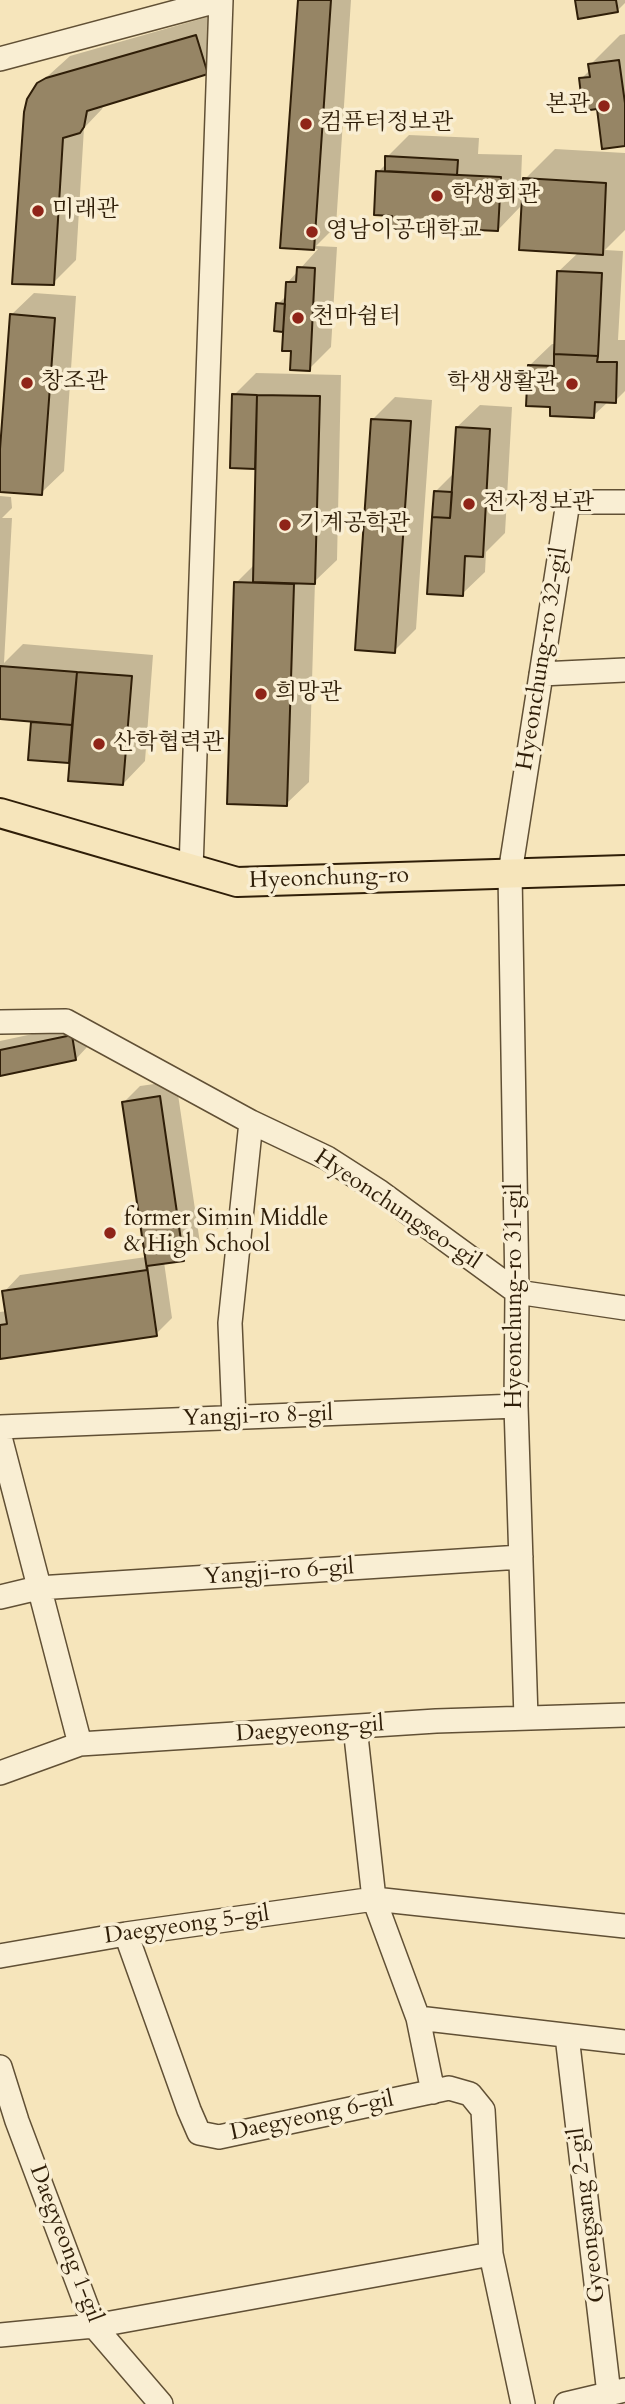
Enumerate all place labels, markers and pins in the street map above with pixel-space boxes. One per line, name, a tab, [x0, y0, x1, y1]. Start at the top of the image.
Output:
place label: 본관	[546, 92, 590, 120]
marker: 본관	[596, 98, 612, 114]
place label: 컴퓨터정보관	[320, 110, 453, 138]
marker: 컴퓨터정보관	[298, 116, 314, 132]
place label: 학생회관	[451, 182, 540, 210]
marker: 학생회관	[429, 188, 445, 204]
place label: 미래관	[52, 197, 119, 225]
marker: 미래관	[30, 203, 46, 219]
place label: 영남이공대학교	[326, 218, 482, 246]
marker: 영남이공대학교	[304, 224, 320, 240]
place label: 천마쉼터	[312, 304, 401, 332]
marker: 천마쉼터	[290, 310, 306, 326]
place label: 창조관	[41, 369, 108, 397]
place label: 학생생활관	[447, 370, 558, 398]
marker: 창조관	[19, 375, 35, 391]
marker: 학생생활관	[564, 376, 580, 392]
place label: 전자정보관	[483, 490, 594, 518]
marker: 전자정보관	[461, 496, 477, 512]
place label: 기계공학관	[299, 511, 410, 539]
marker: 기계공학관	[277, 517, 293, 533]
place label: 희망관	[275, 680, 342, 708]
marker: 희망관	[253, 686, 269, 702]
place label: 산학협력관	[113, 730, 224, 758]
marker: 산학협력관	[91, 736, 107, 752]
place label: former Simin Middle & High School	[124, 1206, 328, 1260]
marker: former Simin Middle & High School	[102, 1225, 118, 1241]

